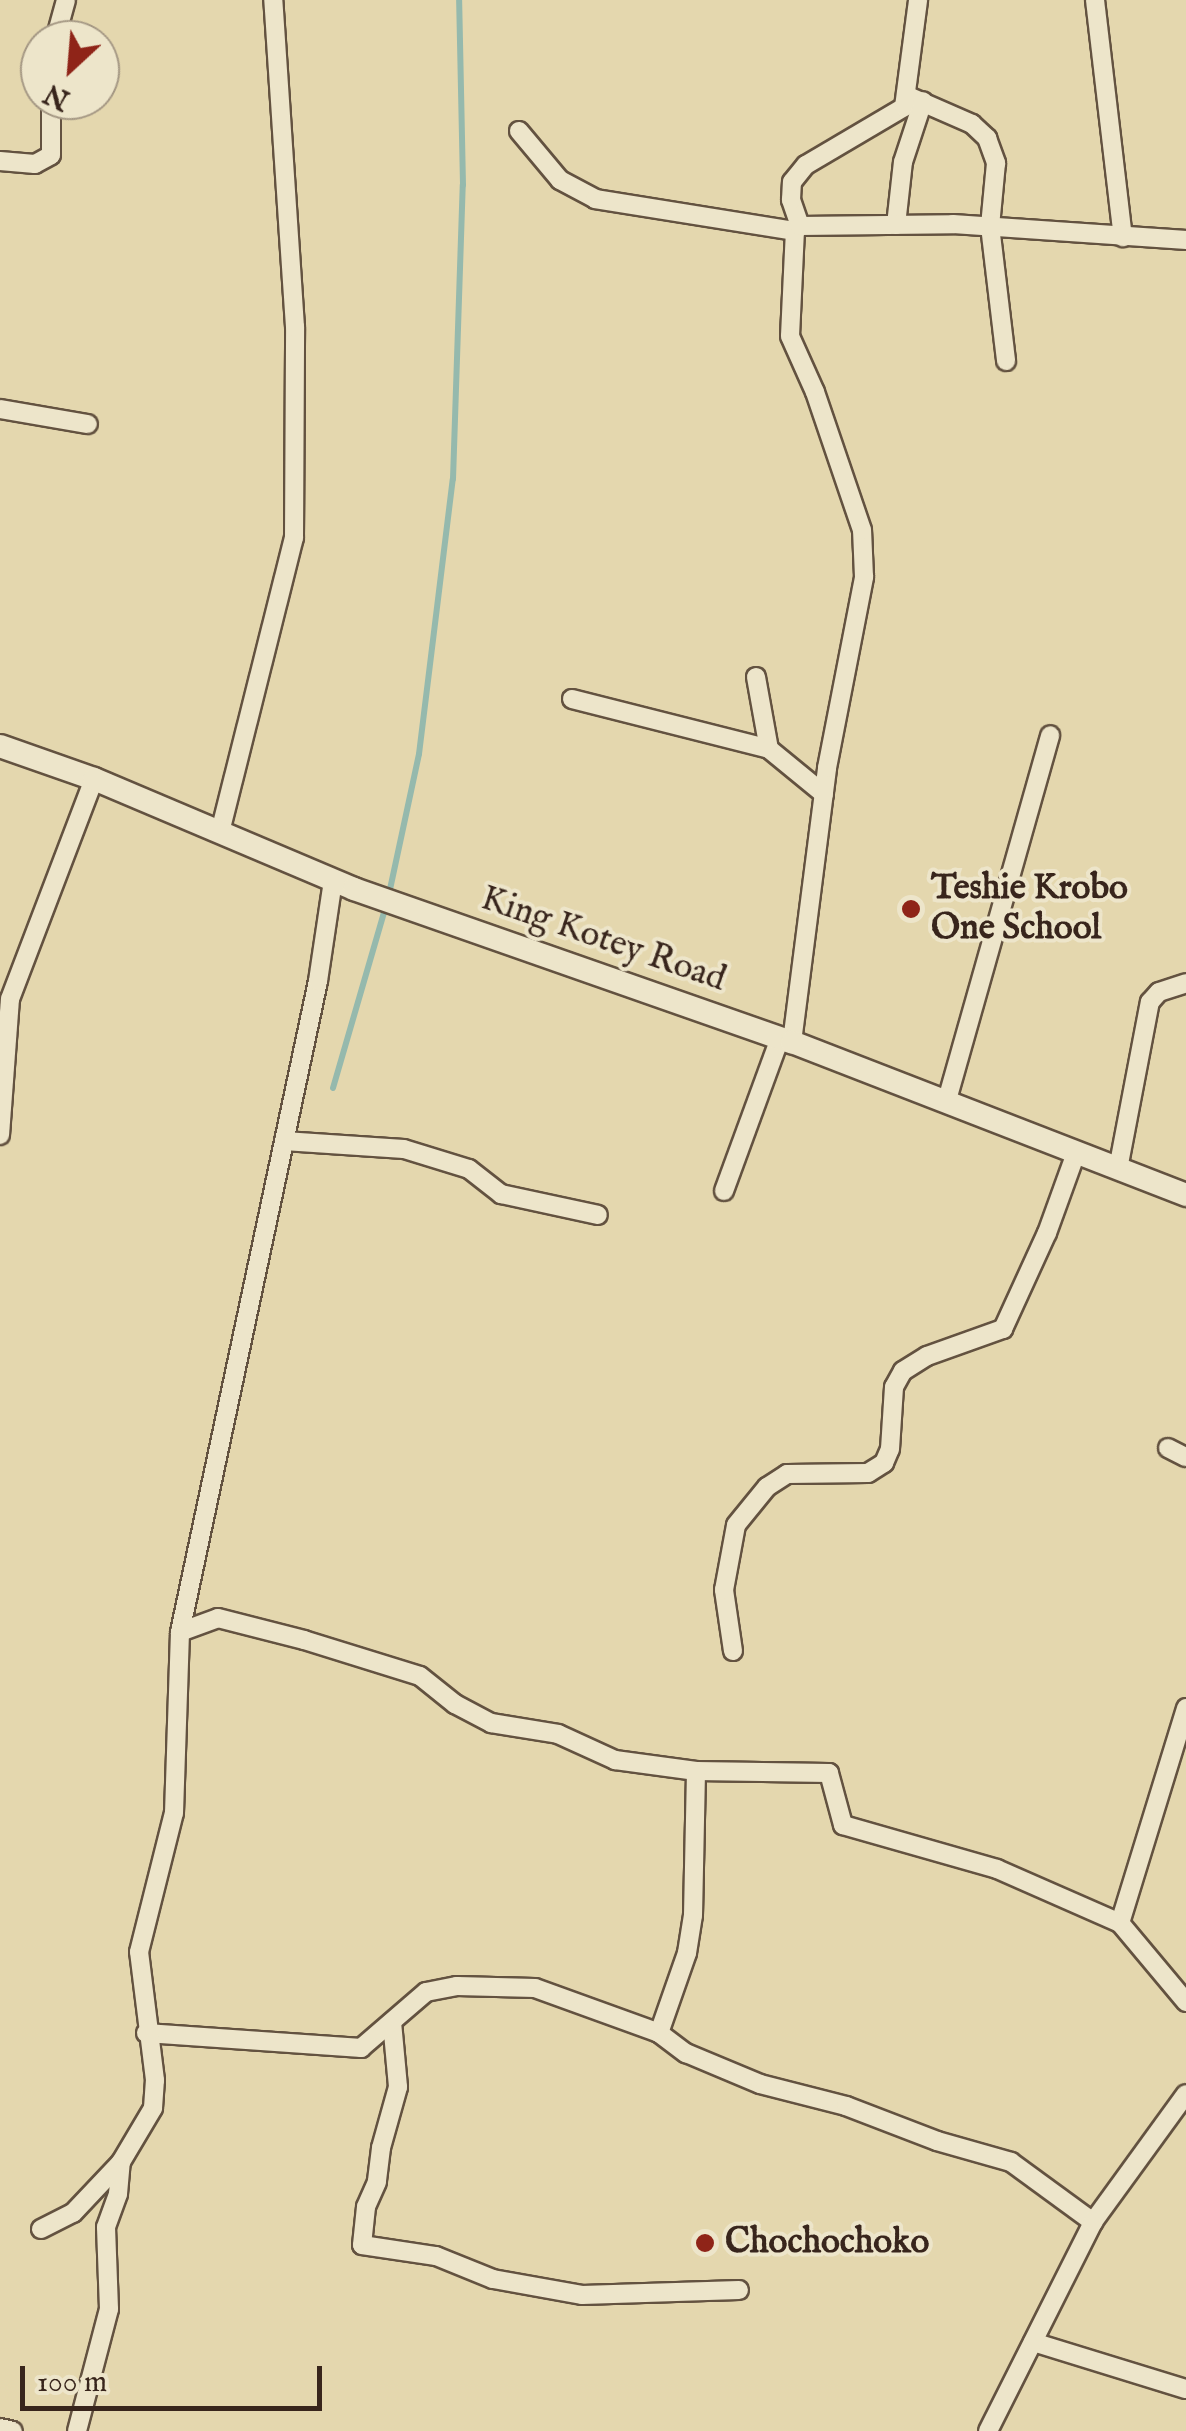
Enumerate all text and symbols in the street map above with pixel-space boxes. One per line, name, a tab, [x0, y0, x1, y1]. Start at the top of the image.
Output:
north arrow	[20, 20, 120, 120]
text: N	[39, 75, 76, 117]
place label: Teshie Krobo One School	[931, 868, 1128, 950]
street label: King Kotey Road	[475, 878, 731, 1002]
marker: Teshie Krobo One School	[900, 898, 922, 920]
place label: Chochochoko	[725, 2222, 929, 2264]
marker: Chochochoko	[694, 2232, 716, 2254]
scale bar	[25, 2346, 328, 2408]
text: 100 m	[37, 2364, 107, 2402]

